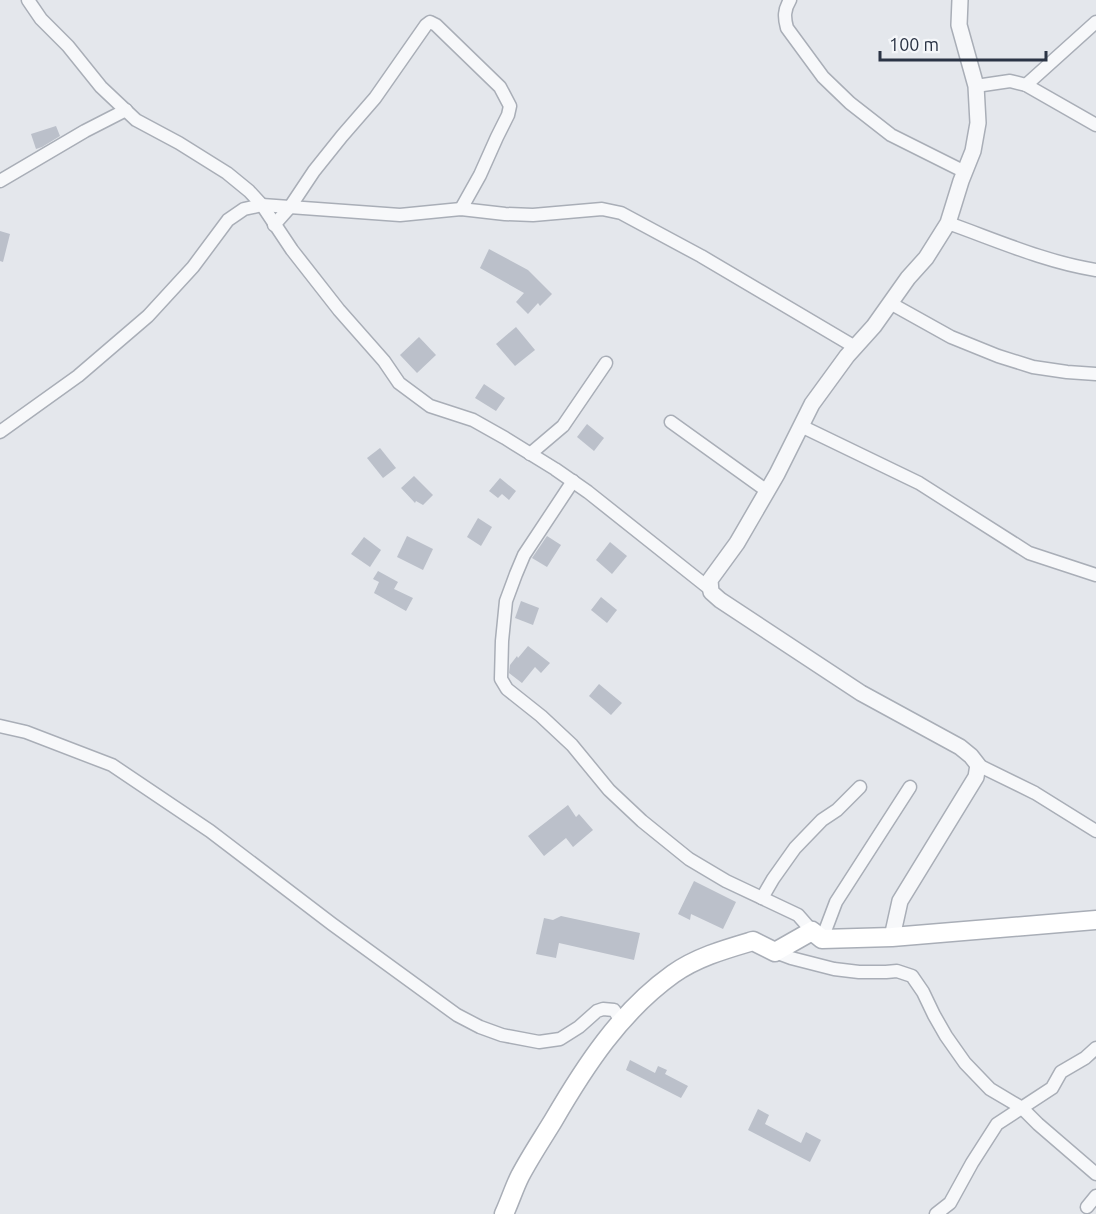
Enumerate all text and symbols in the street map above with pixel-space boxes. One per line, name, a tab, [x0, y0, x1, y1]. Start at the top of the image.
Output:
scale bar	[880, 24, 1046, 62]
text: 100 m	[889, 34, 939, 54]

